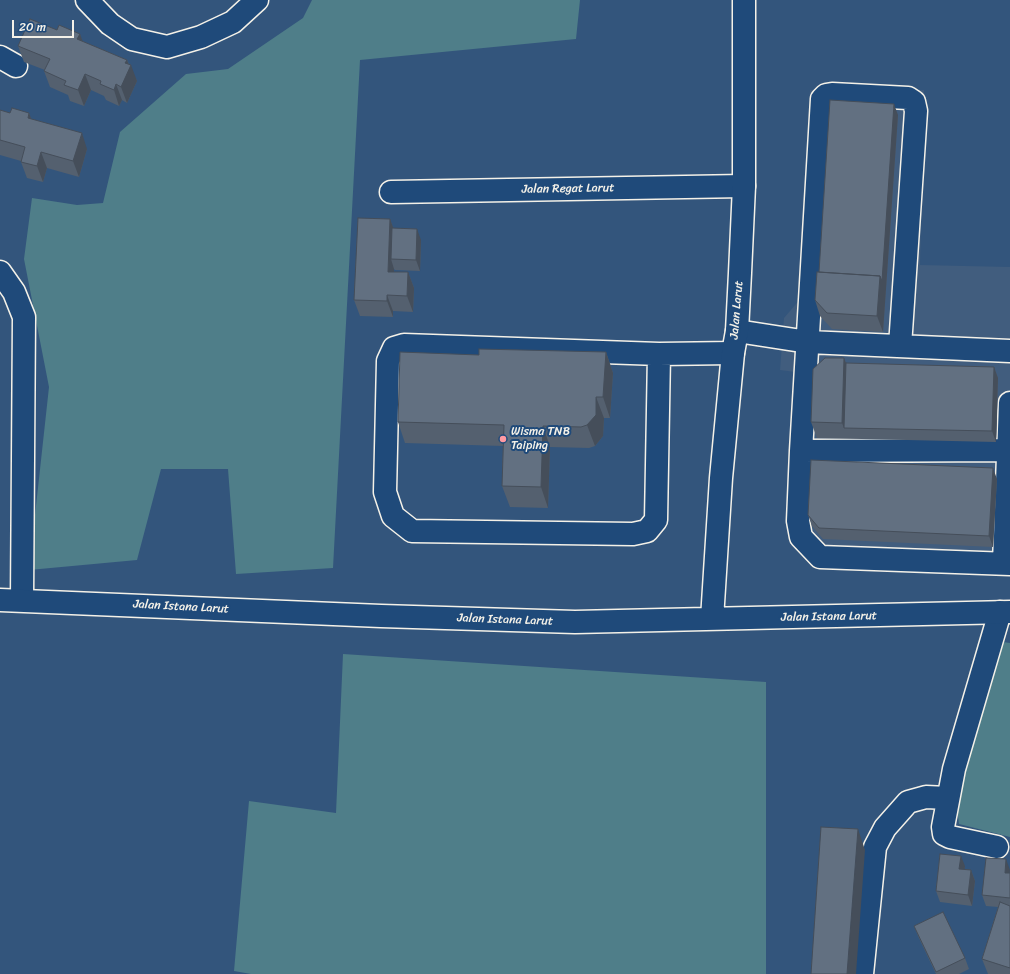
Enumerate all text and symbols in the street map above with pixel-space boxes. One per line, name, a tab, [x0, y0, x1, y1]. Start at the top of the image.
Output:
scale bar	[14, 12, 76, 38]
text: 20 m	[19, 16, 46, 38]
street label: Jalan Regat Larut	[522, 181, 614, 197]
street label: Jalan Larut	[727, 280, 747, 340]
place label: Wisma TNB Taiping	[511, 425, 570, 453]
marker: Wisma TNB Taiping	[498, 434, 508, 444]
street label: Jalan Istana Larut	[133, 597, 229, 617]
street label: Jalan Istana Larut	[781, 609, 877, 625]
street label: Jalan Istana Larut	[457, 611, 553, 629]

